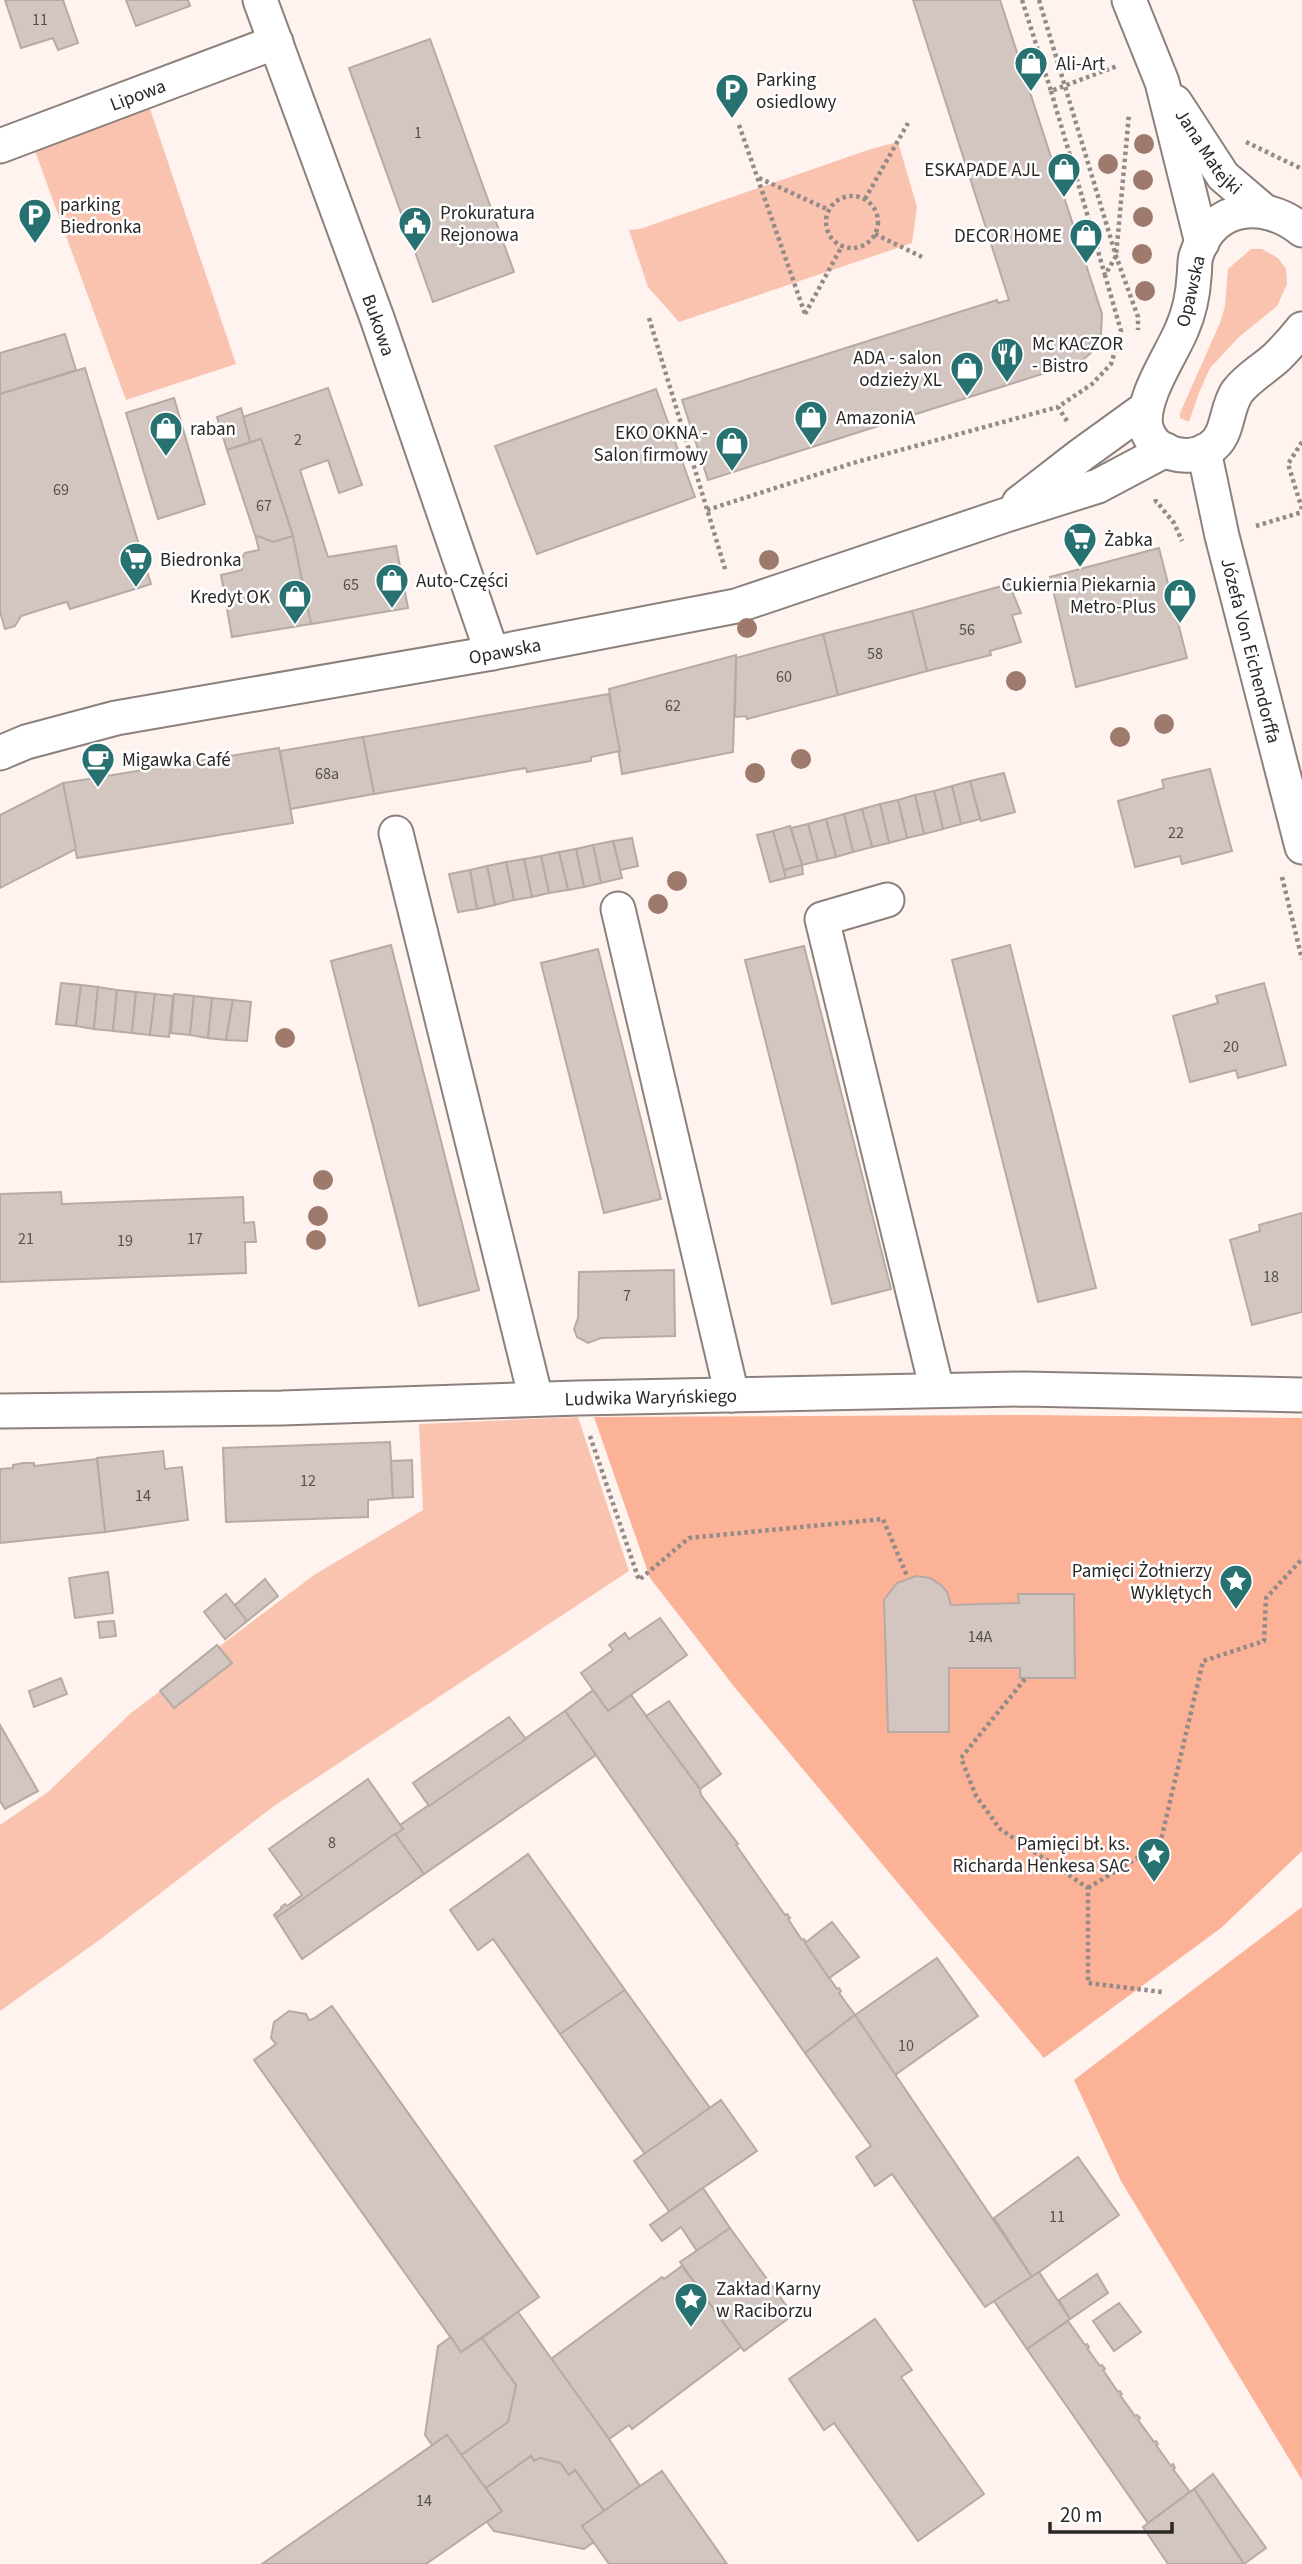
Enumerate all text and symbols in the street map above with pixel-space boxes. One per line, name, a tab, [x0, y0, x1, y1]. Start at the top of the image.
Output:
house number: 11	[32, 9, 48, 31]
shop icon: Ali-Art	[1012, 44, 1050, 93]
place label: Ali-Art	[1056, 51, 1106, 78]
place label: Parking osiedlowy	[756, 67, 837, 116]
parking icon: Parking osiedlowy	[713, 71, 751, 120]
street label: Lipowa	[106, 73, 170, 118]
street label: Jana Matejki	[1168, 104, 1247, 202]
house number: 1	[414, 122, 422, 144]
shop icon: ESKAPADE AJL	[1045, 150, 1083, 199]
place label: ESKAPADE AJL	[924, 157, 1040, 184]
place label: parking Biedronka	[60, 192, 142, 241]
parking icon: parking Biedronka	[16, 196, 54, 245]
place label: Prokuratura Rejonowa	[440, 200, 535, 249]
public building icon: Prokuratura Rejonowa	[396, 204, 434, 253]
shop icon: DECOR HOME	[1067, 216, 1105, 265]
place label: DECOR HOME	[954, 223, 1062, 250]
street label: Opawska	[1170, 253, 1213, 330]
street label: Bukowa	[354, 291, 401, 360]
place label: Mc KACZOR - Bistro	[1032, 331, 1123, 380]
restaurant icon: Mc KACZOR - Bistro	[988, 335, 1026, 384]
place label: ADA - salon odzieży XL	[853, 345, 942, 394]
shop icon: ADA - salon odzieży XL	[948, 349, 986, 398]
shop icon: AmazoniA	[792, 398, 830, 447]
place label: AmazoniA	[836, 405, 916, 432]
shop icon: raban	[147, 409, 185, 458]
place label: raban	[190, 416, 236, 443]
place label: EKO OKNA - Salon firmowy	[594, 420, 708, 469]
shop icon: EKO OKNA - Salon firmowy	[713, 424, 751, 473]
house number: 2	[294, 429, 302, 451]
house number: 69	[53, 479, 69, 501]
house number: 67	[256, 495, 272, 517]
supermarket icon: Żabka	[1061, 520, 1099, 569]
place label: Żabka	[1104, 527, 1153, 554]
supermarket icon: Biedronka	[117, 540, 155, 589]
place label: Biedronka	[160, 547, 242, 574]
street label: Józefa Von Eichendorffa	[1213, 555, 1287, 746]
shop icon: Auto-Części	[373, 561, 411, 610]
place label: Auto-Części	[416, 568, 508, 595]
place label: Cukiernia Piekarnia Metro-Plus	[1002, 572, 1156, 621]
house number: 65	[343, 574, 359, 596]
shop icon: Cukiernia Piekarnia Metro-Plus	[1161, 576, 1199, 625]
shop icon: Kredyt OK	[276, 577, 314, 626]
place label: Kredyt OK	[190, 584, 270, 611]
house number: 56	[959, 619, 975, 641]
street label: Opawska	[467, 632, 543, 672]
house number: 58	[867, 643, 883, 665]
house number: 60	[776, 666, 792, 688]
house number: 62	[665, 695, 681, 717]
cafe icon: Migawka Café	[79, 740, 117, 789]
place label: Migawka Café	[122, 747, 231, 774]
house number: 68a	[315, 763, 339, 785]
house number: 22	[1168, 822, 1184, 844]
house number: 20	[1223, 1036, 1239, 1058]
house number: 21	[18, 1228, 34, 1250]
house number: 17	[187, 1228, 203, 1250]
house number: 19	[117, 1230, 133, 1252]
house number: 18	[1263, 1266, 1279, 1288]
house number: 7	[623, 1285, 631, 1307]
street label: Ludwika Waryńskiego	[564, 1383, 737, 1413]
house number: 12	[300, 1470, 316, 1492]
house number: 14	[135, 1485, 151, 1507]
place label: Pamięci Żołnierzy Wyklętych	[1072, 1558, 1212, 1607]
place icon: Pamięci Żołnierzy Wyklętych	[1217, 1562, 1255, 1611]
house number: 14A	[968, 1626, 993, 1648]
place label: Pamięci bł. ks. Richarda Henkesa SAC	[952, 1831, 1130, 1880]
house number: 8	[328, 1832, 336, 1854]
place icon: Pamięci bł. ks. Richarda Henkesa SAC	[1135, 1835, 1173, 1884]
house number: 10	[898, 2035, 914, 2057]
house number: 11	[1049, 2206, 1065, 2228]
place label: Zakład Karny w Raciborzu	[716, 2276, 821, 2325]
place icon: Zakład Karny w Raciborzu	[672, 2280, 710, 2329]
house number: 14	[416, 2490, 432, 2512]
scale bar	[1050, 2490, 1172, 2534]
text: 20 m	[1060, 2500, 1102, 2530]

